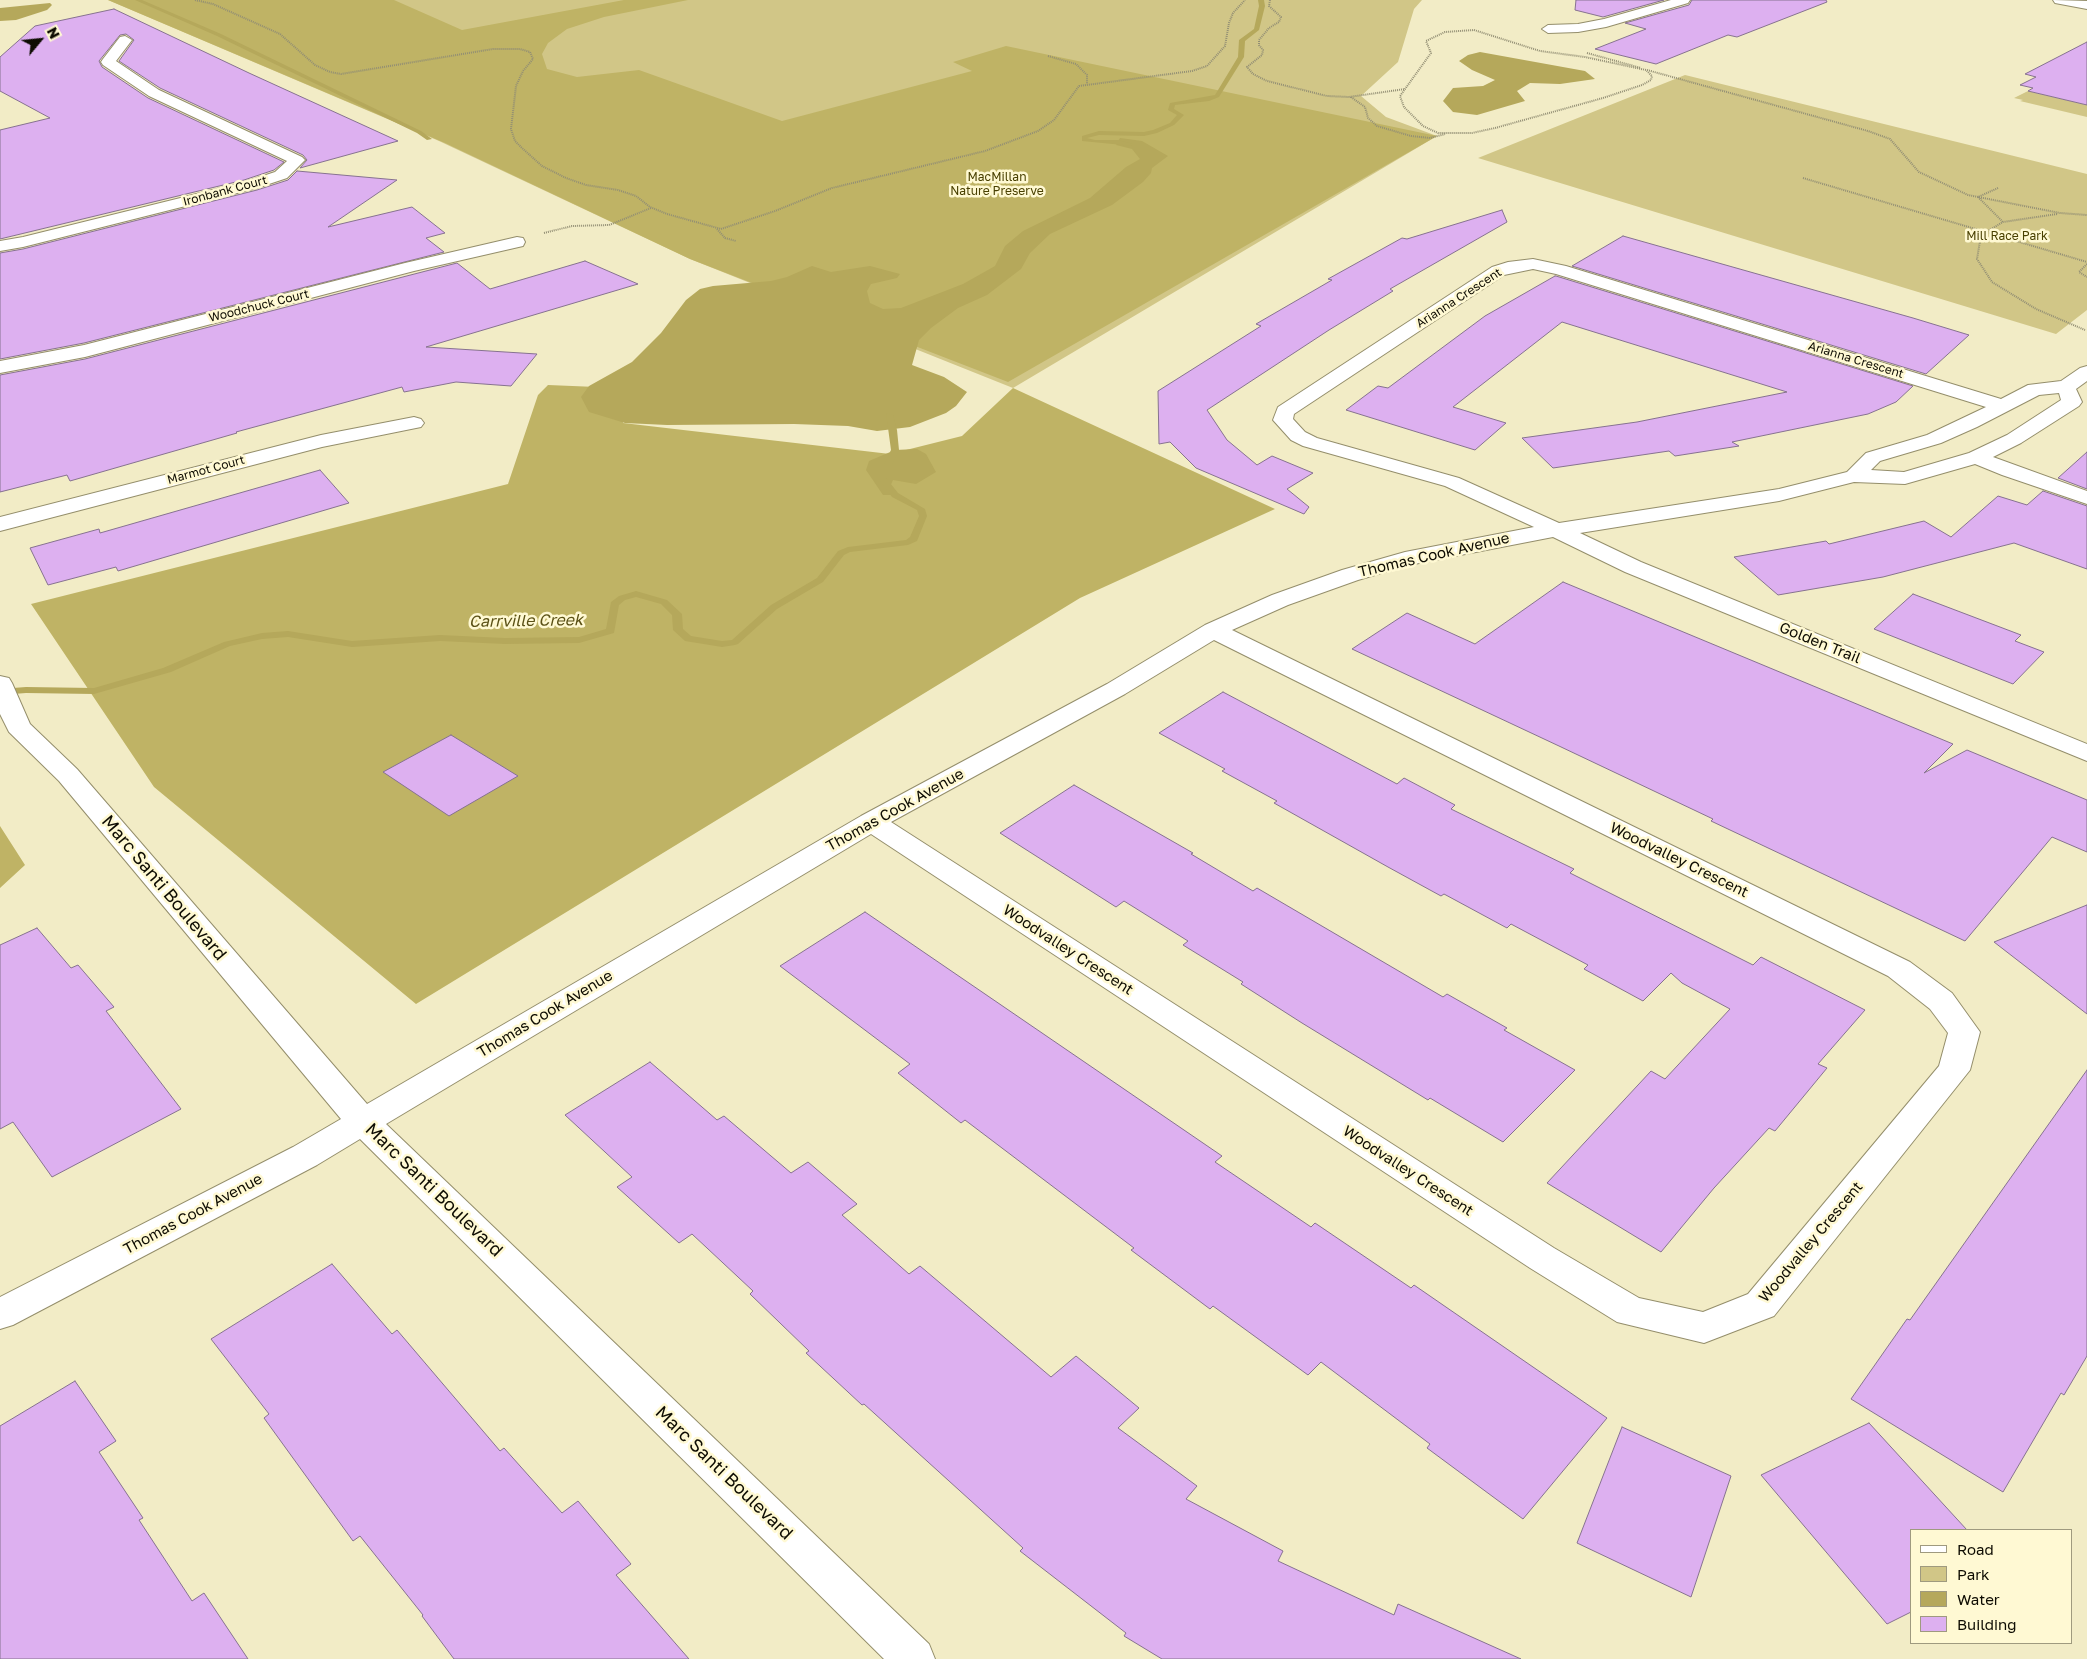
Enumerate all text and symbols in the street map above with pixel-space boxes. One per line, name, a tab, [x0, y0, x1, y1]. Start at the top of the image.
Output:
north arrow	[15, 15, 65, 65]
text: N	[44, 24, 64, 41]
park label: MacMillan Nature Preserve	[950, 170, 1044, 198]
street label: Ironbank Court	[181, 173, 269, 209]
park label: Mill Race Park	[1966, 229, 2048, 243]
street label: Arianna Crescent	[1414, 265, 1504, 331]
street label: Woodchuck Court	[207, 287, 311, 325]
street label: Arianna Crescent	[1807, 339, 1905, 381]
street label: Marmot Court	[166, 453, 246, 487]
street label: Thomas Cook Avenue	[1357, 529, 1511, 581]
water label: Carrville Creek	[469, 610, 583, 632]
street label: Golden Trail	[1777, 619, 1863, 667]
street label: Thomas Cook Avenue	[823, 765, 967, 855]
street label: Marc Santi Boulevard	[97, 811, 231, 965]
street label: Woodvalley Crescent	[1607, 819, 1751, 901]
street label: Woodvalley Crescent	[999, 901, 1137, 999]
street label: Thomas Cook Avenue	[474, 967, 616, 1061]
street label: Marc Santi Boulevard	[361, 1119, 507, 1261]
street label: Woodvalley Crescent	[1339, 1122, 1477, 1220]
street label: Thomas Cook Avenue	[121, 1170, 265, 1258]
street label: Woodvalley Crescent	[1755, 1178, 1867, 1306]
street label: Marc Santi Boulevard	[651, 1402, 797, 1544]
legend	[1910, 1529, 2072, 1644]
text: Road	[1957, 1540, 1994, 1558]
text: Park	[1957, 1565, 1989, 1583]
text: Water	[1957, 1590, 2000, 1608]
text: Building	[1957, 1615, 2017, 1633]

